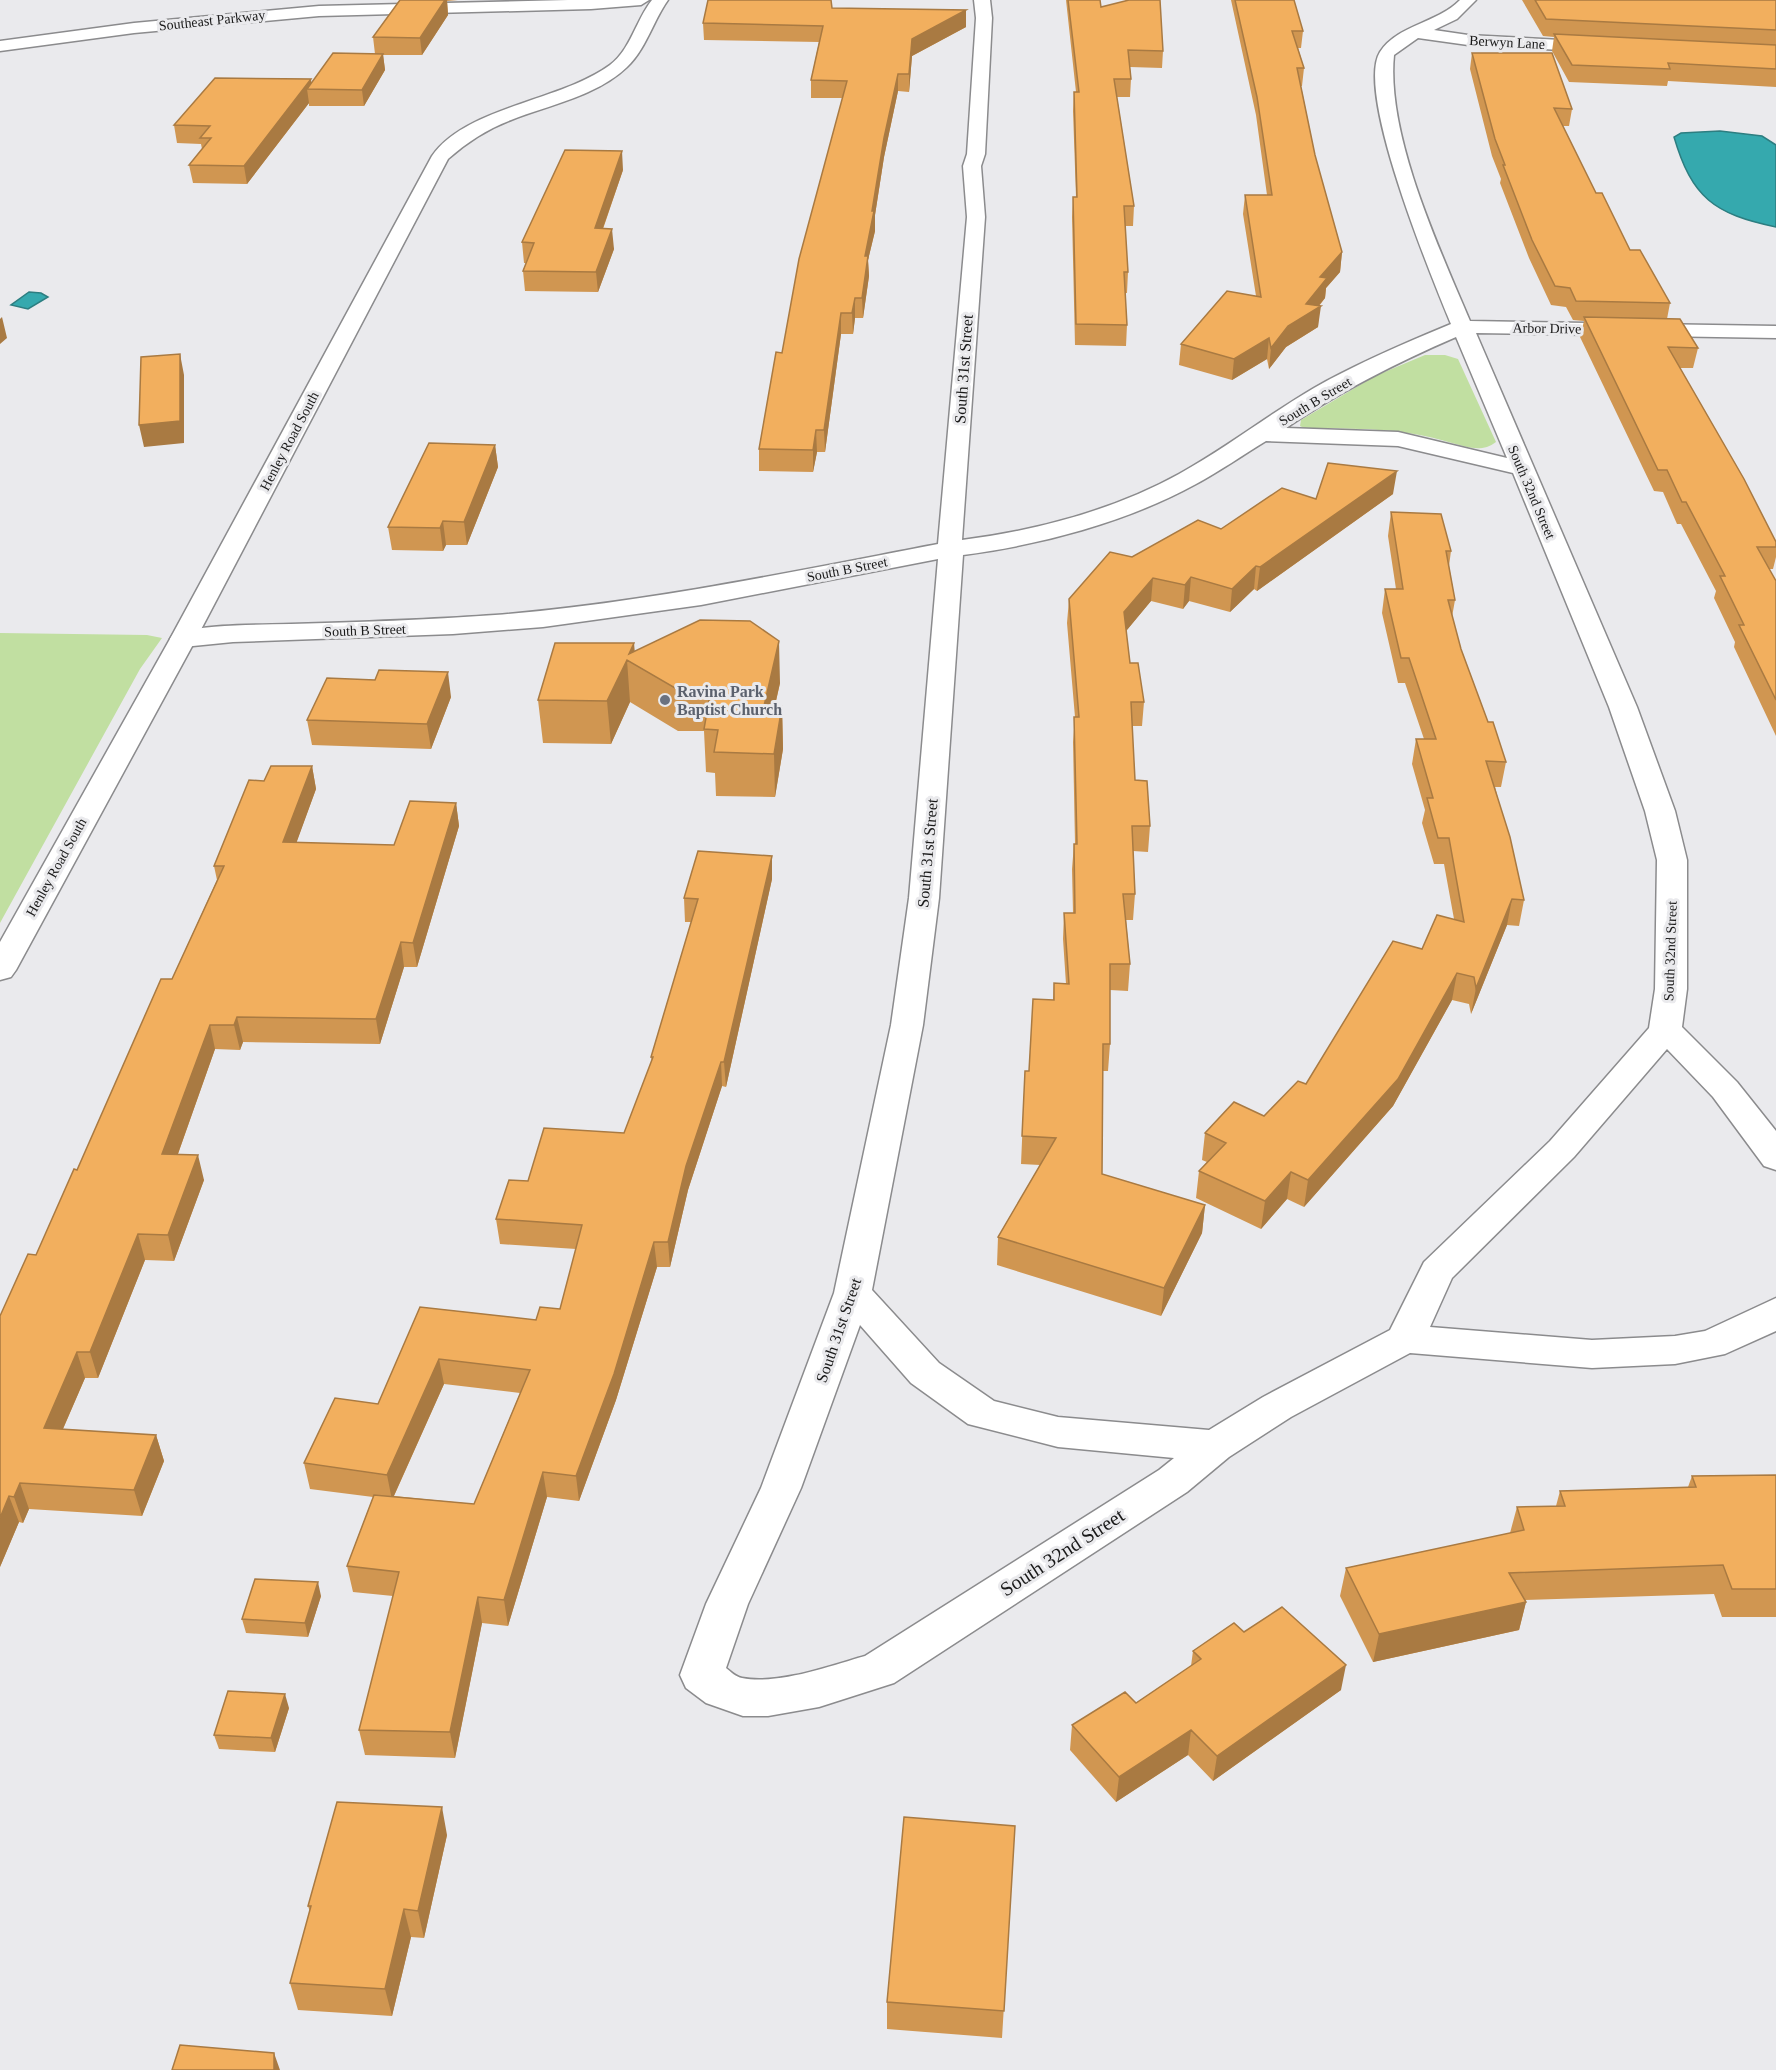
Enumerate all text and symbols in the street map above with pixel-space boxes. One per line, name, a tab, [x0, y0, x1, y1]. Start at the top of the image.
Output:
street label: Southeast Parkway	[158, 7, 266, 34]
street label: Berwyn Lane	[1469, 33, 1545, 52]
street label: South 31st Street	[951, 313, 976, 424]
street label: Arbor Drive	[1512, 320, 1582, 337]
street label: South B Street	[1276, 374, 1354, 429]
street label: Henley Road South	[257, 389, 322, 493]
street label: South 32nd Street	[1505, 443, 1558, 541]
street label: South B Street	[806, 554, 889, 585]
street label: South B Street	[324, 622, 406, 639]
place label: Ravina Park Baptist Church	[677, 683, 782, 719]
marker: Ravina Park Baptist Church	[658, 693, 672, 707]
street label: South 31st Street	[914, 797, 941, 908]
street label: Henley Road South	[23, 816, 90, 919]
street label: South 32nd Street	[1661, 901, 1680, 1001]
street label: South 31st Street	[813, 1275, 864, 1385]
street label: South 32nd Street	[996, 1504, 1128, 1600]

